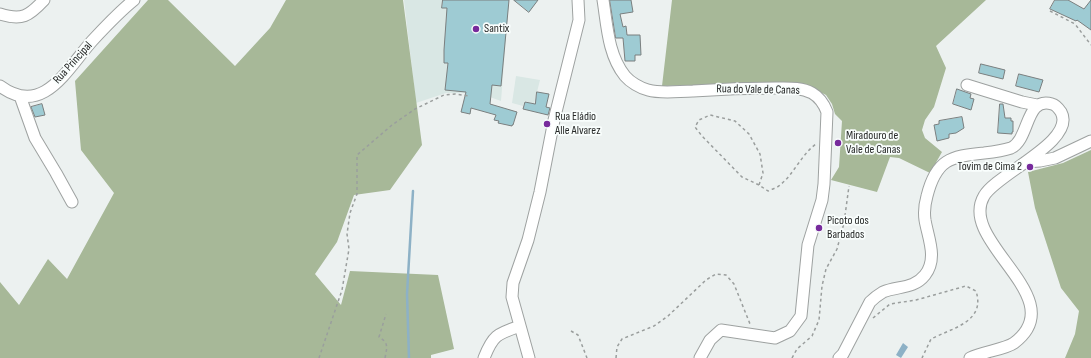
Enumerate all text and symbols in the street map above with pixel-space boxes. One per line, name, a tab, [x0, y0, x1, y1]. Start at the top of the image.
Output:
place label: Santix	[484, 22, 509, 36]
marker: Santix	[471, 24, 481, 34]
street label: Rua Principal	[50, 39, 96, 87]
street label: Rua do Vale de Canas	[716, 82, 800, 98]
place label: Rua Eládio Alle Alvarez	[555, 110, 600, 138]
marker: Rua Eládio Alle Alvarez	[542, 119, 552, 129]
place label: Miradouro de Vale de Canas	[846, 129, 901, 157]
marker: Miradouro de Vale de Canas	[833, 138, 843, 148]
place label: Tovim de Cima 2	[958, 160, 1022, 174]
marker: Tovim de Cima 2	[1025, 162, 1035, 172]
place label: Picoto dos Barbados	[827, 214, 869, 242]
marker: Picoto dos Barbados	[814, 223, 824, 233]

